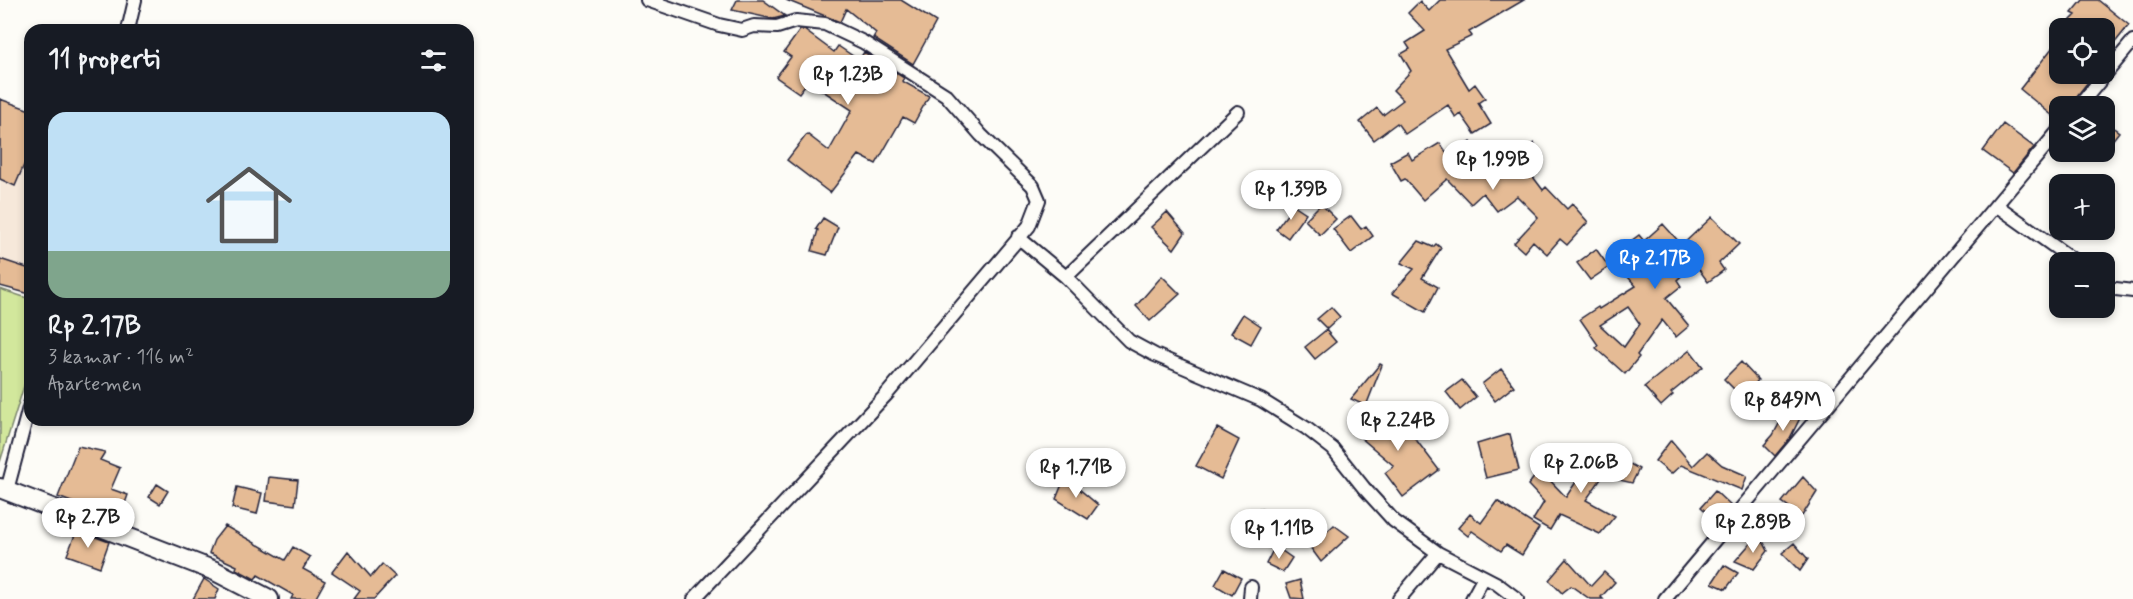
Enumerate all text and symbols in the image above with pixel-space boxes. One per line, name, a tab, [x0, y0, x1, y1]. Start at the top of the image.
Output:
map controls	[2049, 18, 2115, 318]
button: locate	[2049, 18, 2115, 84]
text: 11 properti	[48, 43, 160, 77]
icon: filters	[417, 44, 450, 77]
pin: Rp 1.23B	[786, 55, 910, 106]
text: Rp 1.23B	[813, 61, 883, 88]
button: layers	[2049, 96, 2115, 162]
pin: Rp 1.99B	[1431, 140, 1555, 191]
text: Rp 1.99B	[1456, 146, 1530, 173]
icon: home	[195, 151, 303, 259]
pin: Rp 1.39B	[1229, 170, 1353, 221]
button: +	[2049, 174, 2115, 240]
text: Rp 1.39B	[1255, 176, 1327, 203]
pin: Rp 2.17B	[1593, 239, 1717, 290]
text: Rp 2.17B	[1619, 245, 1691, 272]
button: −	[2049, 252, 2115, 318]
text: Rp 2.17B	[48, 310, 141, 344]
text: 3 kamar · 116 m²	[48, 344, 194, 371]
text: Apartemen	[48, 371, 141, 398]
pin: Rp 849M	[1728, 381, 1838, 432]
text: Rp 849M	[1744, 387, 1822, 414]
pin: Rp 2.24B	[1336, 401, 1460, 452]
text: Rp 2.24B	[1361, 407, 1435, 434]
pin: Rp 2.06B	[1519, 443, 1643, 494]
pin: Rp 1.71B	[1014, 448, 1138, 499]
text: Rp 2.06B	[1544, 449, 1618, 476]
text: Rp 1.71B	[1040, 454, 1112, 481]
pin: Rp 2.7B	[33, 498, 143, 549]
pin: Rp 2.89B	[1691, 503, 1815, 554]
text: Rp 2.7B	[56, 504, 120, 531]
pin: Rp 1.11B	[1217, 509, 1341, 560]
text: Rp 2.89B	[1715, 509, 1791, 536]
text: Rp 1.11B	[1244, 515, 1314, 542]

